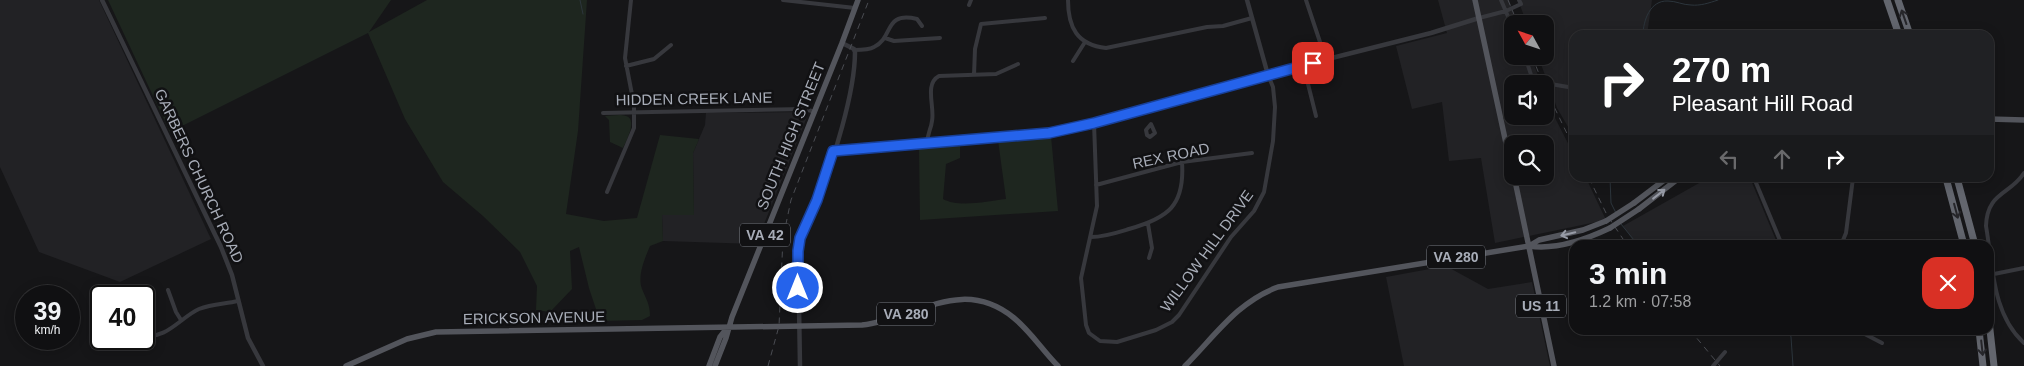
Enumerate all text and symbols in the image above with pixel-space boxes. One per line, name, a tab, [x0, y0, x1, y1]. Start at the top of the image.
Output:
one-way arrow	[1899, 10, 1909, 26]
north arrow	[1504, 15, 1554, 65]
map controls	[1504, 15, 1554, 185]
pin	[1292, 42, 1334, 84]
icon: arrive	[1299, 49, 1327, 77]
icon: right	[1589, 50, 1654, 115]
text: 270 m	[1672, 50, 1771, 89]
street label: SOUTH HIGH STREET	[753, 60, 828, 212]
button: sound	[1504, 75, 1554, 125]
street label: GARBERS CHURCH ROAD	[152, 86, 247, 266]
street label: HIDDEN CREEK LANE	[616, 89, 772, 108]
text: Pleasant Hill Road	[1672, 91, 1853, 116]
button: search	[1504, 135, 1554, 185]
street label: REX ROAD	[1131, 139, 1211, 172]
icon: left	[1715, 145, 1743, 173]
icon: ahead	[1768, 145, 1796, 173]
icon: right	[1821, 145, 1849, 173]
street label: WILLOW HILL DRIVE	[1157, 187, 1256, 315]
one-way arrow	[1652, 188, 1665, 199]
one-way arrow	[1952, 203, 1961, 219]
road number: VA 42	[740, 224, 790, 246]
one-way arrow	[1560, 230, 1576, 239]
road number: VA 280	[1427, 246, 1485, 268]
text: 3 min	[1589, 257, 1667, 290]
button: close	[1922, 257, 1974, 309]
position arrow	[771, 261, 823, 313]
speed limit sign: 40	[90, 285, 155, 350]
text: 1.2 km · 07:58	[1589, 293, 1691, 310]
road number: US 11	[1516, 294, 1566, 318]
text: 39	[34, 297, 61, 325]
road number: VA 280	[877, 302, 935, 326]
street label: ERICKSON AVENUE	[463, 308, 605, 327]
text: km/h	[34, 323, 61, 337]
one-way arrow	[1977, 340, 1987, 356]

